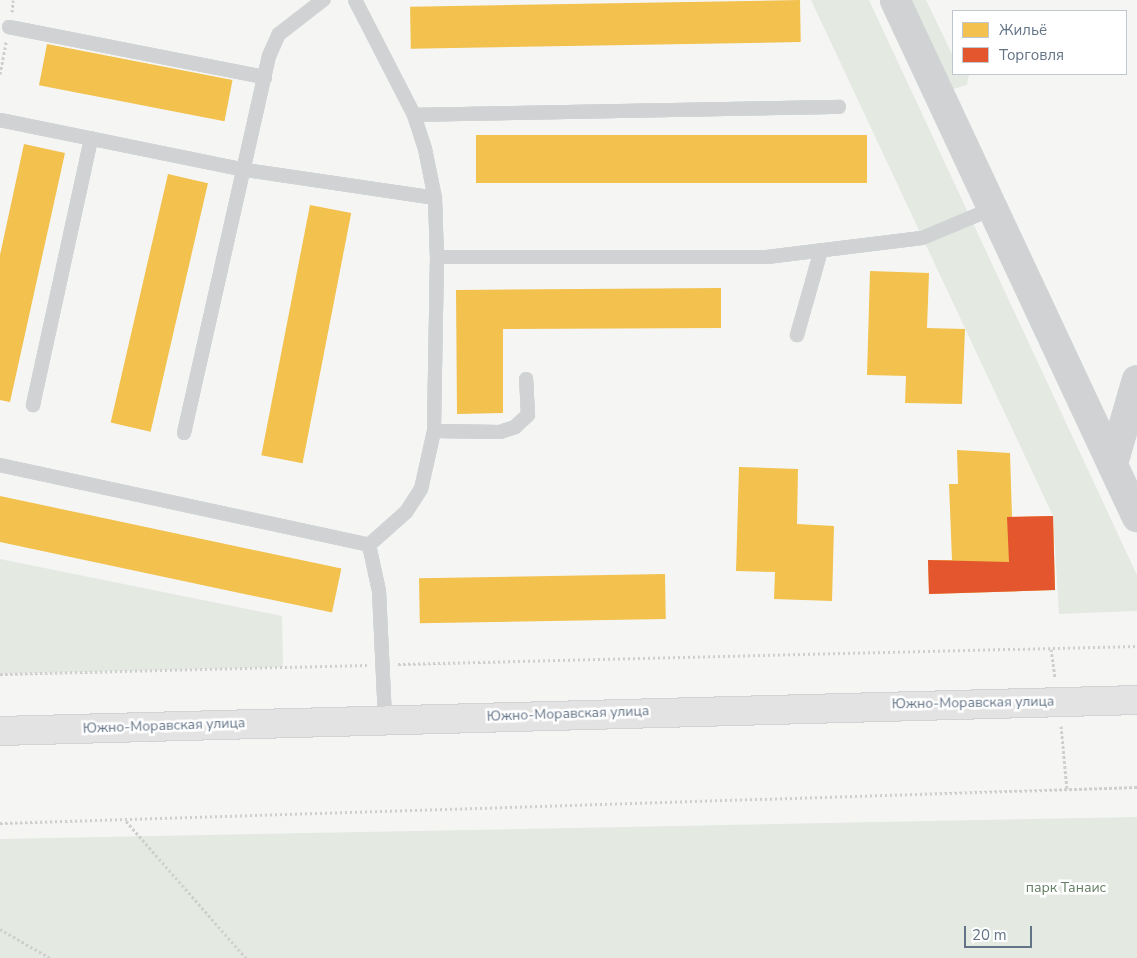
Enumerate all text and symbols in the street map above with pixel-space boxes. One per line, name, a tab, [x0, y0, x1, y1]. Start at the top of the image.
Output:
legend	[952, 10, 1127, 75]
text: Жильё	[999, 20, 1047, 40]
text: Торговля	[999, 45, 1064, 65]
street label: Южно-Моравская улица	[892, 693, 1054, 713]
street label: Южно-Моравская улица	[486, 703, 650, 725]
street label: Южно-Моравская улица	[82, 715, 246, 737]
park label: парк Танаис	[1026, 880, 1106, 896]
scale bar	[967, 916, 1034, 948]
text: 20 m	[972, 925, 1007, 945]

